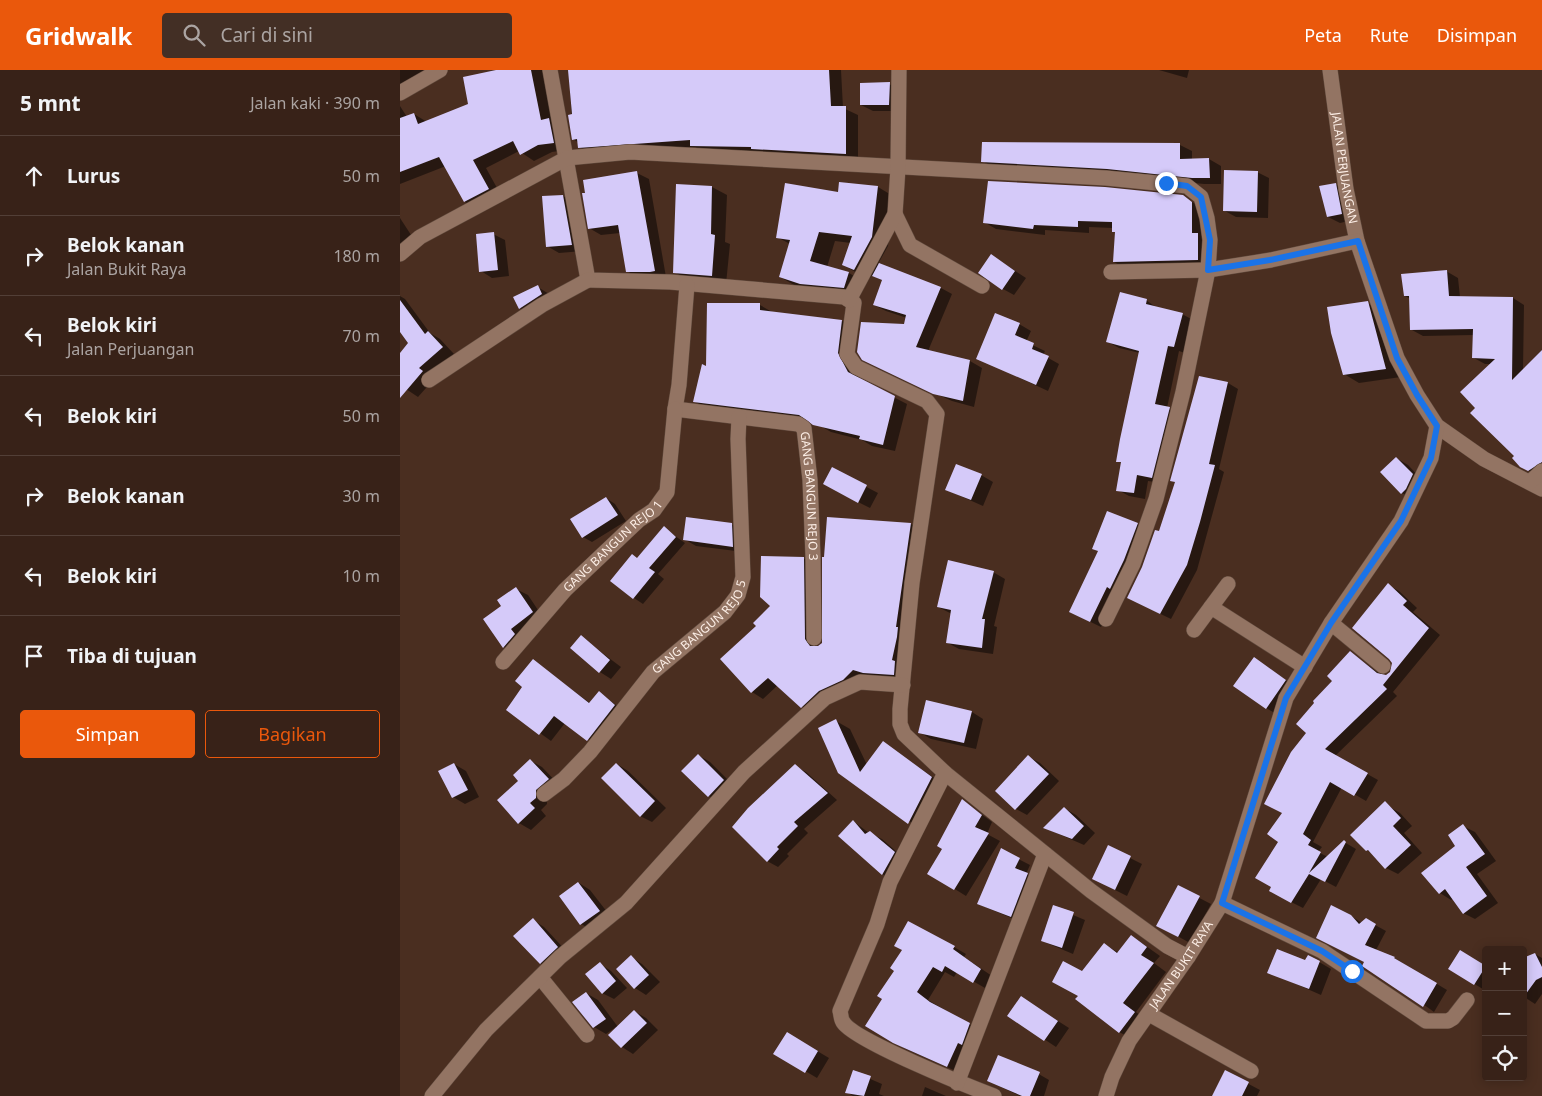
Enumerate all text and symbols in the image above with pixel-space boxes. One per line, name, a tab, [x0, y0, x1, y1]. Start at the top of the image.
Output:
search box	[162, 13, 512, 58]
text: Gridwalk	[25, 19, 132, 52]
icon: search	[180, 21, 208, 49]
text: Cari di sini	[220, 22, 313, 48]
text: Peta	[1304, 23, 1342, 47]
text: Rute	[1370, 23, 1409, 47]
text: Disimpan	[1437, 23, 1517, 47]
text: 5 mnt	[20, 89, 81, 117]
text: Jalan kaki · 390 m	[250, 92, 380, 114]
street label: JALAN PERJUANGAN	[1328, 110, 1362, 225]
icon: ahead	[20, 162, 48, 190]
text: Lurus	[67, 163, 120, 189]
text: 50 m	[343, 165, 380, 187]
route end	[1155, 172, 1178, 195]
text: Belok kanan	[67, 232, 184, 258]
icon: right	[20, 242, 48, 270]
text: 180 m	[333, 245, 380, 267]
text: Jalan Bukit Raya	[67, 258, 186, 280]
text: Belok kiri	[67, 312, 157, 338]
icon: left	[20, 322, 48, 350]
text: 70 m	[343, 325, 380, 347]
text: Jalan Perjuangan	[67, 338, 194, 360]
icon: left	[20, 402, 48, 430]
text: Belok kiri	[67, 403, 157, 429]
text: 50 m	[343, 405, 380, 427]
street label: GANG BANGUN REJO 3	[796, 431, 822, 561]
icon: right	[20, 482, 48, 510]
text: Belok kanan	[67, 483, 184, 509]
text: 30 m	[343, 485, 380, 507]
street label: GANG BANGUN REJO 1	[559, 497, 666, 596]
icon: left	[20, 562, 48, 590]
text: Belok kiri	[67, 563, 157, 589]
text: 10 m	[343, 565, 380, 587]
street label: GANG BANGUN REJO 5	[648, 578, 750, 677]
icon: arrive	[20, 642, 48, 670]
text: Tiba di tujuan	[67, 643, 197, 669]
button: Simpan	[20, 710, 195, 758]
button: Bagikan	[205, 710, 380, 758]
street label: JALAN BUKIT RAYA	[1144, 917, 1217, 1013]
map controls	[1482, 946, 1527, 1081]
button: +	[1482, 946, 1527, 991]
route start	[1341, 960, 1364, 983]
button: −	[1482, 991, 1527, 1036]
button: locate	[1482, 1036, 1527, 1081]

